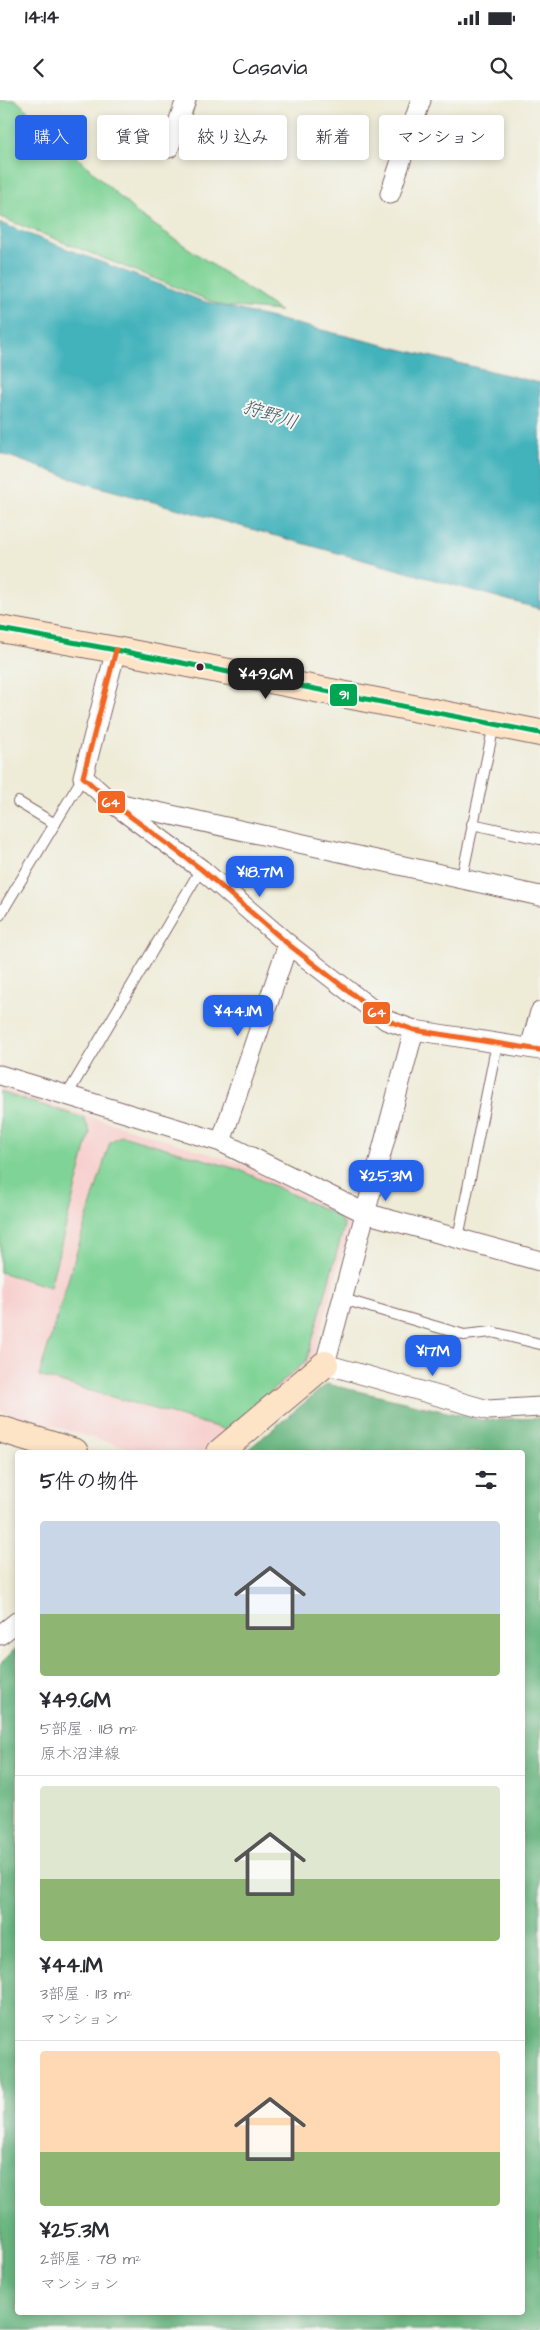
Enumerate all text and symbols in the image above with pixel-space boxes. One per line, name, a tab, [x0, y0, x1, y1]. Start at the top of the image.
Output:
text: 14:14	[25, 4, 59, 31]
text: Casavia	[233, 52, 307, 83]
icon: back	[25, 54, 53, 82]
icon: search	[487, 54, 515, 82]
chip: 購入	[15, 115, 87, 160]
chip: 賃貸	[97, 115, 169, 160]
chip: 絞り込み	[179, 115, 287, 160]
chip: 新着	[297, 115, 369, 160]
chip: マンション	[379, 115, 504, 160]
water label: 狩野川	[239, 393, 301, 437]
pin: ¥49.6M	[225, 658, 307, 700]
unlabelled marker	[195, 662, 205, 672]
text: ¥49.6M	[239, 663, 293, 685]
line badge: 91	[329, 683, 358, 707]
text: 91	[339, 685, 349, 705]
line badge: 64	[97, 790, 126, 814]
text: 64	[102, 793, 121, 813]
pin: ¥18.7M	[219, 856, 301, 898]
text: ¥18.7M	[237, 861, 283, 883]
pin: ¥44.1M	[197, 994, 279, 1037]
text: ¥44.1M	[214, 1000, 262, 1022]
line badge: 64	[362, 1001, 391, 1025]
text: 64	[368, 1003, 387, 1023]
pin: ¥25.3M	[345, 1160, 427, 1202]
text: ¥25.3M	[360, 1165, 412, 1187]
pin: ¥17M	[403, 1334, 463, 1377]
text: ¥17M	[416, 1340, 450, 1362]
icon: filters	[472, 1466, 500, 1494]
text: 5件の物件	[40, 1467, 139, 1496]
icon: home	[225, 1553, 315, 1643]
text: ¥49.6M	[40, 1686, 111, 1715]
text: 5部屋 · 118 m²	[40, 1718, 138, 1740]
text: 原木沼津線	[40, 1743, 120, 1765]
icon: home	[225, 1819, 315, 1909]
text: ¥44.1M	[40, 1951, 103, 1980]
text: 3部屋 · 113 m²	[40, 1983, 132, 2005]
text: マンション	[40, 2008, 119, 2030]
icon: home	[225, 2084, 315, 2174]
text: ¥25.3M	[40, 2216, 109, 2245]
text: 2部屋 · 78 m²	[40, 2248, 141, 2270]
text: マンション	[40, 2273, 119, 2295]

